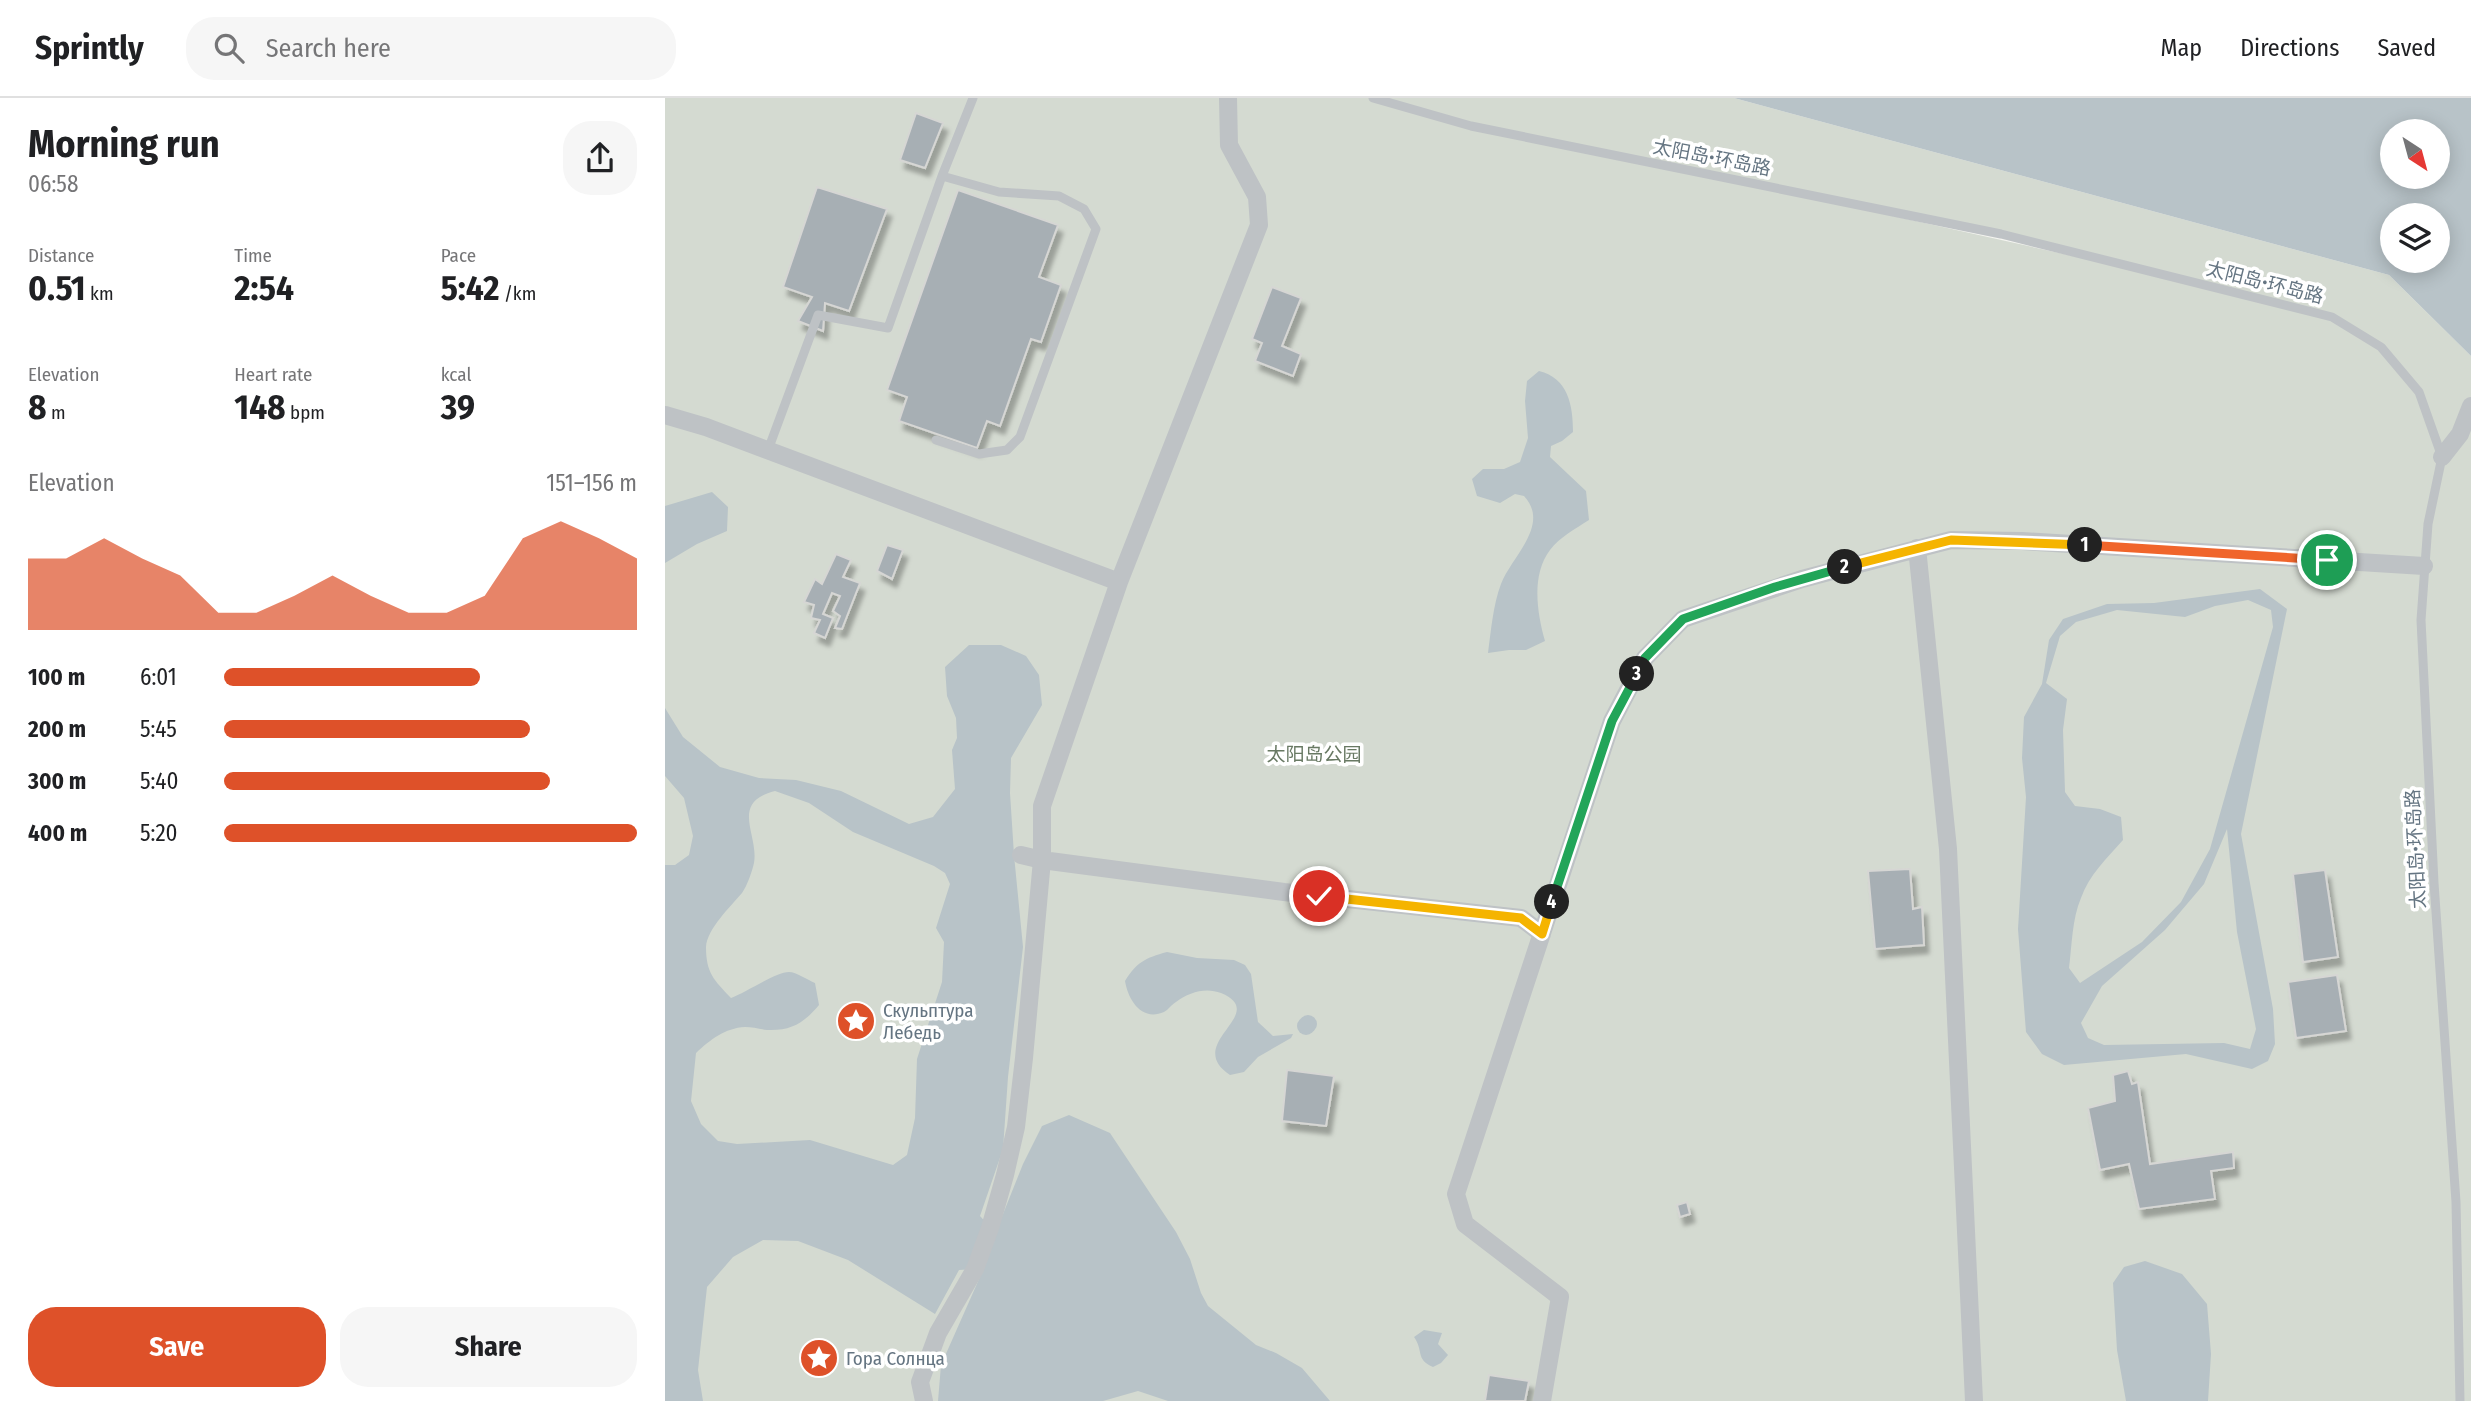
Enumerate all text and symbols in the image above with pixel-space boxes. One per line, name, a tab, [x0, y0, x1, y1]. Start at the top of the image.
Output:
search box	[186, 17, 676, 80]
text: Sprintly	[35, 28, 144, 68]
icon: search	[210, 29, 248, 67]
text: Search here	[266, 33, 391, 64]
text: Map	[2161, 34, 2202, 62]
text: Directions	[2240, 34, 2339, 62]
text: Saved	[2377, 34, 2436, 62]
north arrow	[2380, 119, 2450, 189]
map controls	[2380, 119, 2450, 273]
text: Morning run	[28, 121, 220, 167]
button: share	[563, 121, 637, 195]
street label: 太阳岛•环岛路	[1651, 135, 1773, 180]
text: 06:58	[28, 170, 78, 198]
button: layers	[2380, 203, 2450, 273]
text: Distance	[28, 244, 95, 267]
text: Time	[234, 244, 272, 267]
text: Pace	[441, 244, 476, 267]
street label: 太阳岛•环岛路	[2204, 257, 2326, 308]
text: 0.51	[28, 267, 86, 309]
text: 2:54	[234, 267, 294, 309]
text: 5:42	[441, 267, 500, 309]
text: km	[86, 282, 114, 305]
text: /km	[500, 282, 536, 305]
text: Elevation	[28, 363, 100, 386]
text: Heart rate	[234, 363, 312, 386]
text: kcal	[441, 363, 471, 386]
text: 8	[28, 386, 46, 428]
text: 148	[234, 386, 286, 428]
text: 39	[441, 386, 475, 428]
text: m	[46, 401, 66, 424]
text: bpm	[286, 401, 325, 424]
text: Elevation	[28, 469, 115, 497]
text: 151–156 m	[546, 469, 637, 497]
pin: 1	[2067, 528, 2103, 562]
pin	[2297, 530, 2357, 590]
text: 1	[2080, 533, 2089, 556]
icon: arrive	[2308, 541, 2346, 579]
pin: 2	[1827, 550, 1863, 584]
text: 2	[1840, 555, 1849, 578]
pin: 3	[1619, 656, 1655, 692]
text: 3	[1632, 662, 1641, 685]
text: 100 m	[28, 663, 85, 691]
text: 6:01	[140, 663, 177, 691]
text: 200 m	[28, 715, 86, 743]
text: 5:45	[140, 715, 177, 743]
park label: 太阳岛公园	[1266, 743, 1362, 766]
text: 300 m	[28, 767, 86, 795]
text: 5:40	[140, 767, 178, 795]
street label: 太阳岛•环岛路	[2401, 789, 2430, 909]
text: 400 m	[28, 819, 87, 847]
text: 5:20	[140, 819, 178, 847]
pin	[1289, 866, 1349, 926]
icon: check	[1300, 877, 1338, 915]
pin: 4	[1535, 884, 1569, 920]
text: 4	[1547, 890, 1556, 913]
place label: Скульптура Лебедь	[883, 999, 974, 1044]
place icon: Скульптура Лебедь	[835, 1000, 877, 1042]
button: Save	[28, 1307, 326, 1387]
button: Share	[340, 1307, 637, 1387]
place icon: Гора Солнца	[798, 1337, 840, 1379]
place label: Гора Солнца	[846, 1347, 945, 1370]

